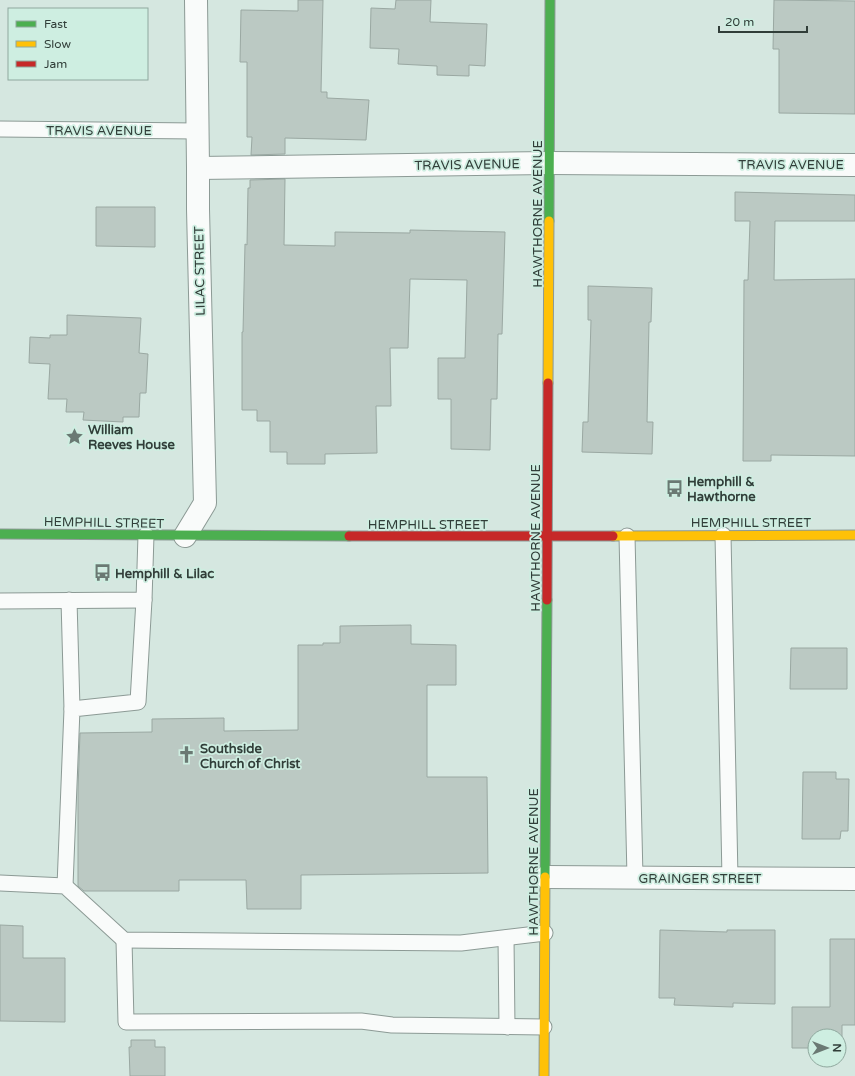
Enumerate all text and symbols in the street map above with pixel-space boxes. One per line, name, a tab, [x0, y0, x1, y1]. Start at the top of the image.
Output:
legend	[8, 8, 148, 80]
scale bar	[719, 8, 807, 34]
text: 20 m	[725, 15, 754, 29]
text: Fast	[44, 17, 68, 31]
text: Slow	[44, 37, 71, 51]
text: Jam	[44, 57, 67, 71]
street label: TRAVIS AVENUE	[46, 123, 152, 139]
street label: HAWTHORNE AVENUE	[530, 140, 546, 288]
street label: TRAVIS AVENUE	[414, 156, 520, 174]
street label: TRAVIS AVENUE	[738, 157, 844, 173]
street label: LILAC STREET	[191, 226, 209, 316]
place label: William Reeves House	[88, 422, 175, 453]
place icon: William Reeves House	[65, 426, 85, 446]
street label: HAWTHORNE AVENUE	[528, 464, 544, 612]
place label: Hemphill & Hawthorne	[687, 474, 756, 505]
bus stop icon: Hemphill & Hawthorne	[664, 478, 684, 498]
street label: HEMPHILL STREET	[44, 514, 164, 532]
street label: HEMPHILL STREET	[691, 515, 811, 531]
street label: HEMPHILL STREET	[368, 517, 488, 533]
bus stop icon: Hemphill & Lilac	[92, 563, 112, 583]
place label: Hemphill & Lilac	[115, 566, 214, 582]
place label: Southside Church of Christ	[200, 741, 300, 772]
church icon: Southside Church of Christ	[177, 745, 197, 765]
street label: HAWTHORNE AVENUE	[526, 788, 542, 936]
street label: GRAINGER STREET	[639, 871, 762, 887]
north arrow	[807, 1028, 847, 1068]
text: N	[830, 1044, 843, 1052]

